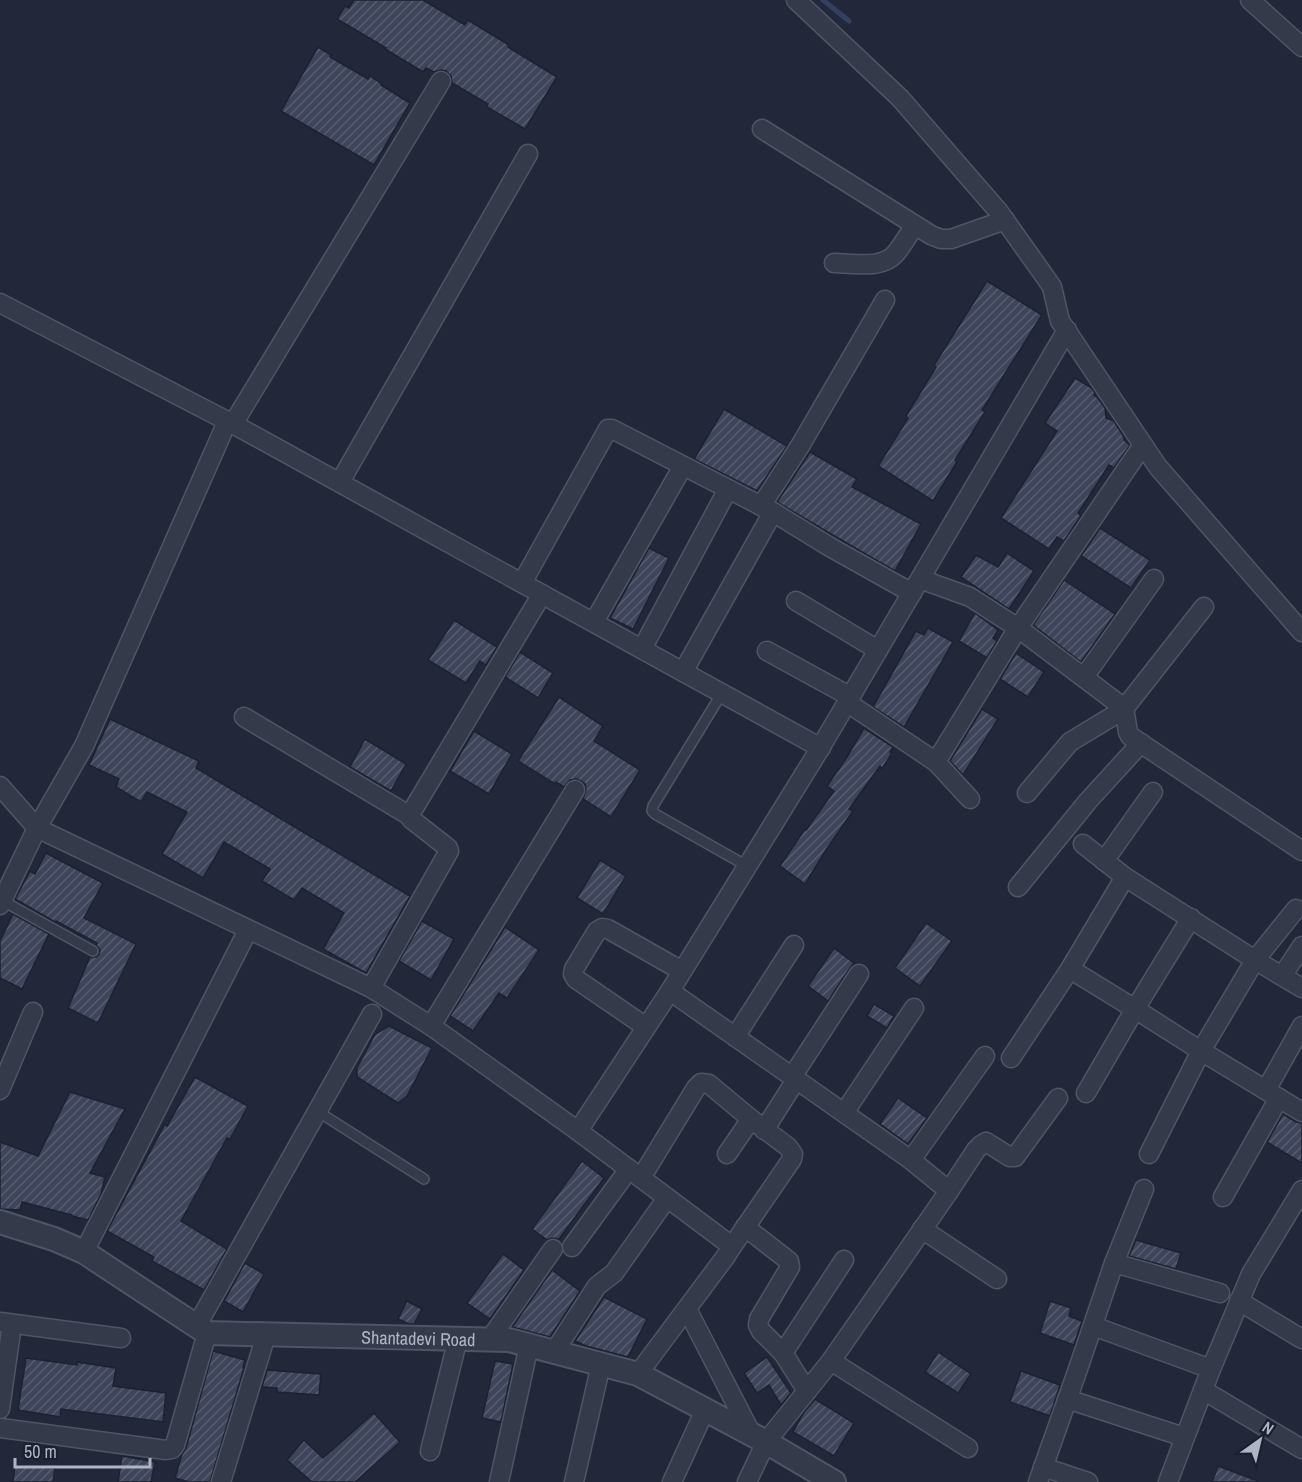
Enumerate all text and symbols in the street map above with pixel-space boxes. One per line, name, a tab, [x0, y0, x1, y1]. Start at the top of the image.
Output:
street label: Shantadevi Road	[361, 1324, 476, 1352]
north arrow	[1230, 1410, 1290, 1470]
text: N	[1258, 1416, 1278, 1439]
scale bar	[15, 1431, 150, 1469]
text: 50 m	[24, 1439, 57, 1464]

